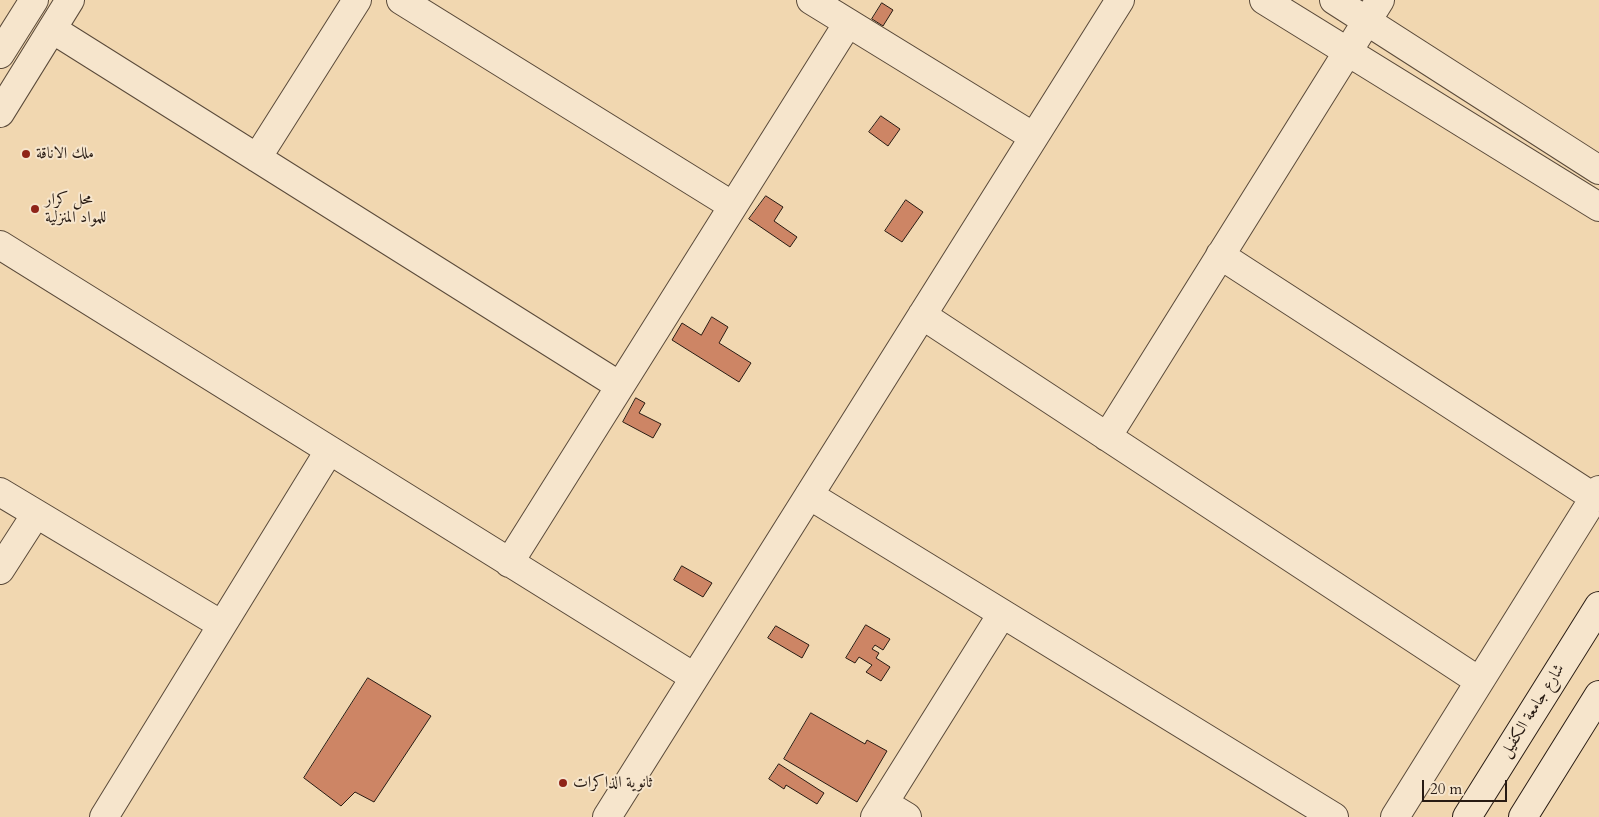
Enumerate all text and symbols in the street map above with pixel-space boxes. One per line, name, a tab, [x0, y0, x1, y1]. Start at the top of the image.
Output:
place label: ملك الاناقة	[36, 144, 94, 164]
marker: ملك الاناقة	[20, 148, 32, 160]
place label: محل كرار للمواد المنزلية	[45, 190, 106, 228]
marker: محل كرار للمواد المنزلية	[29, 203, 41, 215]
street label: شارع جامعة الكفيل	[1497, 661, 1569, 761]
scale bar	[1424, 770, 1509, 802]
place label: ثانوية الذاكرات	[573, 773, 652, 793]
marker: ثانوية الذاكرات	[557, 777, 569, 789]
text: 20 m	[1430, 779, 1462, 799]

